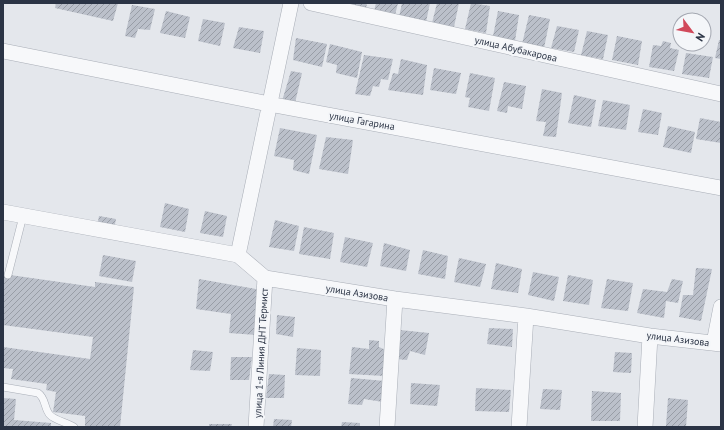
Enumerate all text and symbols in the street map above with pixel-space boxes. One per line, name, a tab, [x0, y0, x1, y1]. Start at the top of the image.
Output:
north arrow	[672, 12, 712, 52]
text: N	[693, 31, 708, 44]
street label: улица Абубакарова	[473, 33, 559, 65]
street label: улица Гагарина	[328, 109, 396, 133]
street label: улица Азизова	[325, 282, 389, 304]
street label: улица 1-я Линия ДНТ Термист	[251, 288, 271, 418]
street label: улица Азизова	[646, 329, 710, 349]

